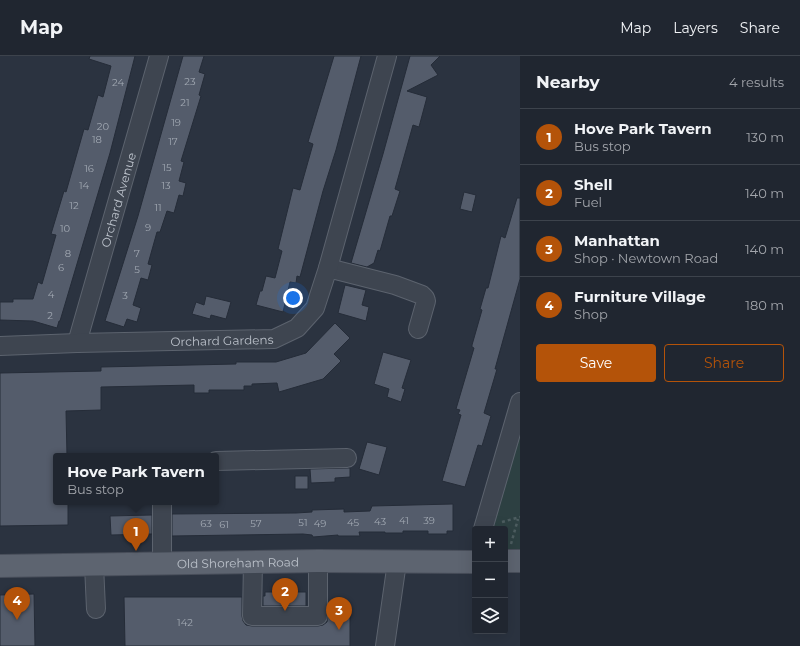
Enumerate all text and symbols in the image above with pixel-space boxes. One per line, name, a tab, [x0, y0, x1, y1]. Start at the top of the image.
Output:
text: Map	[20, 16, 63, 39]
text: Map	[620, 19, 651, 37]
text: Layers	[673, 19, 718, 37]
text: Share	[740, 19, 780, 37]
text: Nearby	[536, 72, 600, 92]
text: 4 results	[729, 74, 784, 90]
house number: 23	[184, 75, 196, 88]
house number: 24	[112, 76, 124, 89]
house number: 21	[180, 96, 190, 109]
house number: 19	[171, 116, 181, 129]
text: Hove Park Tavern	[574, 119, 712, 138]
house number: 20	[97, 120, 110, 133]
text: 1	[546, 129, 552, 145]
text: 130 m	[746, 129, 784, 145]
house number: 18	[92, 133, 102, 146]
house number: 17	[168, 135, 178, 148]
text: Bus stop	[574, 138, 631, 154]
street label: Orchard Avenue	[97, 151, 139, 249]
house number: 15	[162, 161, 172, 174]
house number: 16	[84, 162, 94, 175]
text: Shell	[574, 175, 613, 194]
house number: 14	[79, 179, 89, 192]
house number: 13	[161, 179, 171, 192]
text: 2	[545, 185, 553, 201]
text: 140 m	[745, 185, 784, 201]
text: Fuel	[574, 194, 602, 210]
house number: 12	[69, 199, 79, 212]
house number: 11	[154, 201, 162, 214]
house number: 9	[145, 221, 151, 234]
house number: 10	[60, 222, 70, 235]
text: Manhattan	[574, 231, 660, 250]
text: 3	[545, 241, 553, 257]
text: 140 m	[745, 241, 784, 257]
house number: 8	[65, 247, 71, 260]
house number: 7	[134, 247, 140, 260]
text: Shop · Newtown Road	[574, 250, 718, 266]
house number: 6	[58, 261, 64, 274]
house number: 5	[134, 263, 140, 276]
text: Furniture Village	[574, 287, 706, 306]
house number: 4	[48, 288, 55, 301]
your location	[283, 288, 303, 308]
house number: 3	[122, 289, 128, 302]
text: 4	[545, 297, 553, 313]
text: 180 m	[745, 297, 784, 313]
text: Shop	[574, 306, 608, 322]
house number: 2	[47, 309, 53, 322]
street label: Orchard Gardens	[170, 332, 274, 349]
button: Save	[536, 344, 656, 382]
button: Share	[664, 344, 784, 382]
popup	[53, 453, 219, 505]
text: Hove Park Tavern	[67, 462, 205, 481]
text: Bus stop	[67, 481, 124, 497]
house number: 41	[399, 514, 409, 527]
house number: 39	[423, 514, 435, 527]
house number: 43	[374, 515, 386, 528]
house number: 51	[298, 516, 308, 529]
house number: 45	[347, 516, 359, 529]
house number: 63	[200, 517, 212, 530]
house number: 57	[250, 517, 262, 530]
house number: 49	[314, 517, 326, 530]
pin: 1	[123, 518, 149, 551]
house number: 61	[219, 518, 229, 531]
map controls	[472, 526, 508, 634]
button: +	[472, 526, 508, 562]
street label: Old Shoreham Road	[177, 554, 299, 571]
button: −	[472, 562, 508, 598]
pin: 2	[272, 578, 298, 611]
pin: 4	[4, 587, 30, 620]
pin: 3	[326, 597, 352, 630]
button: layers	[472, 598, 508, 634]
house number: 142	[177, 616, 193, 629]

